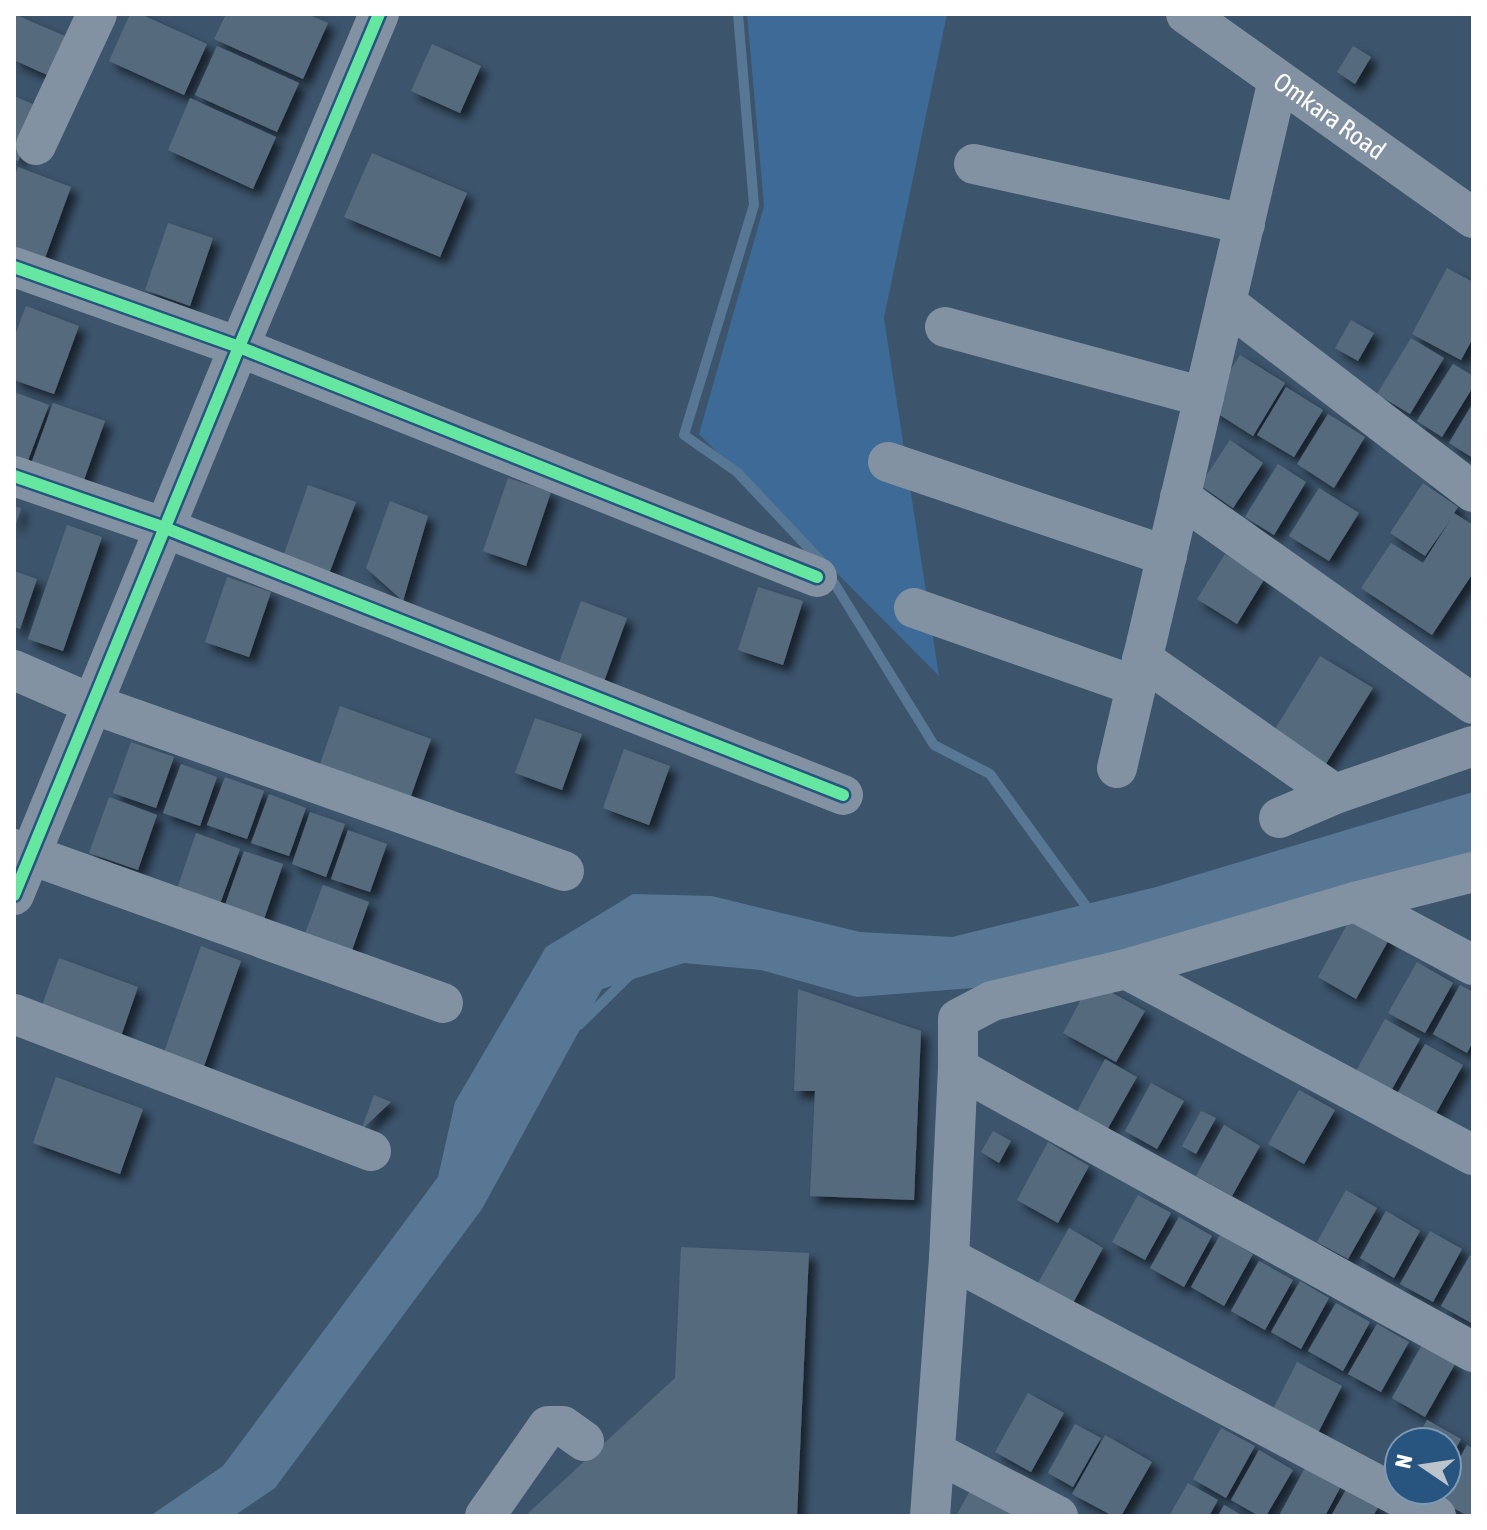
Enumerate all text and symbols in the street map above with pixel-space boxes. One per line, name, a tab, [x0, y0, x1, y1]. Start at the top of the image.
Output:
street label: Omkara Road	[1268, 66, 1391, 166]
north arrow	[1383, 1426, 1463, 1506]
text: N	[1389, 1452, 1418, 1471]

